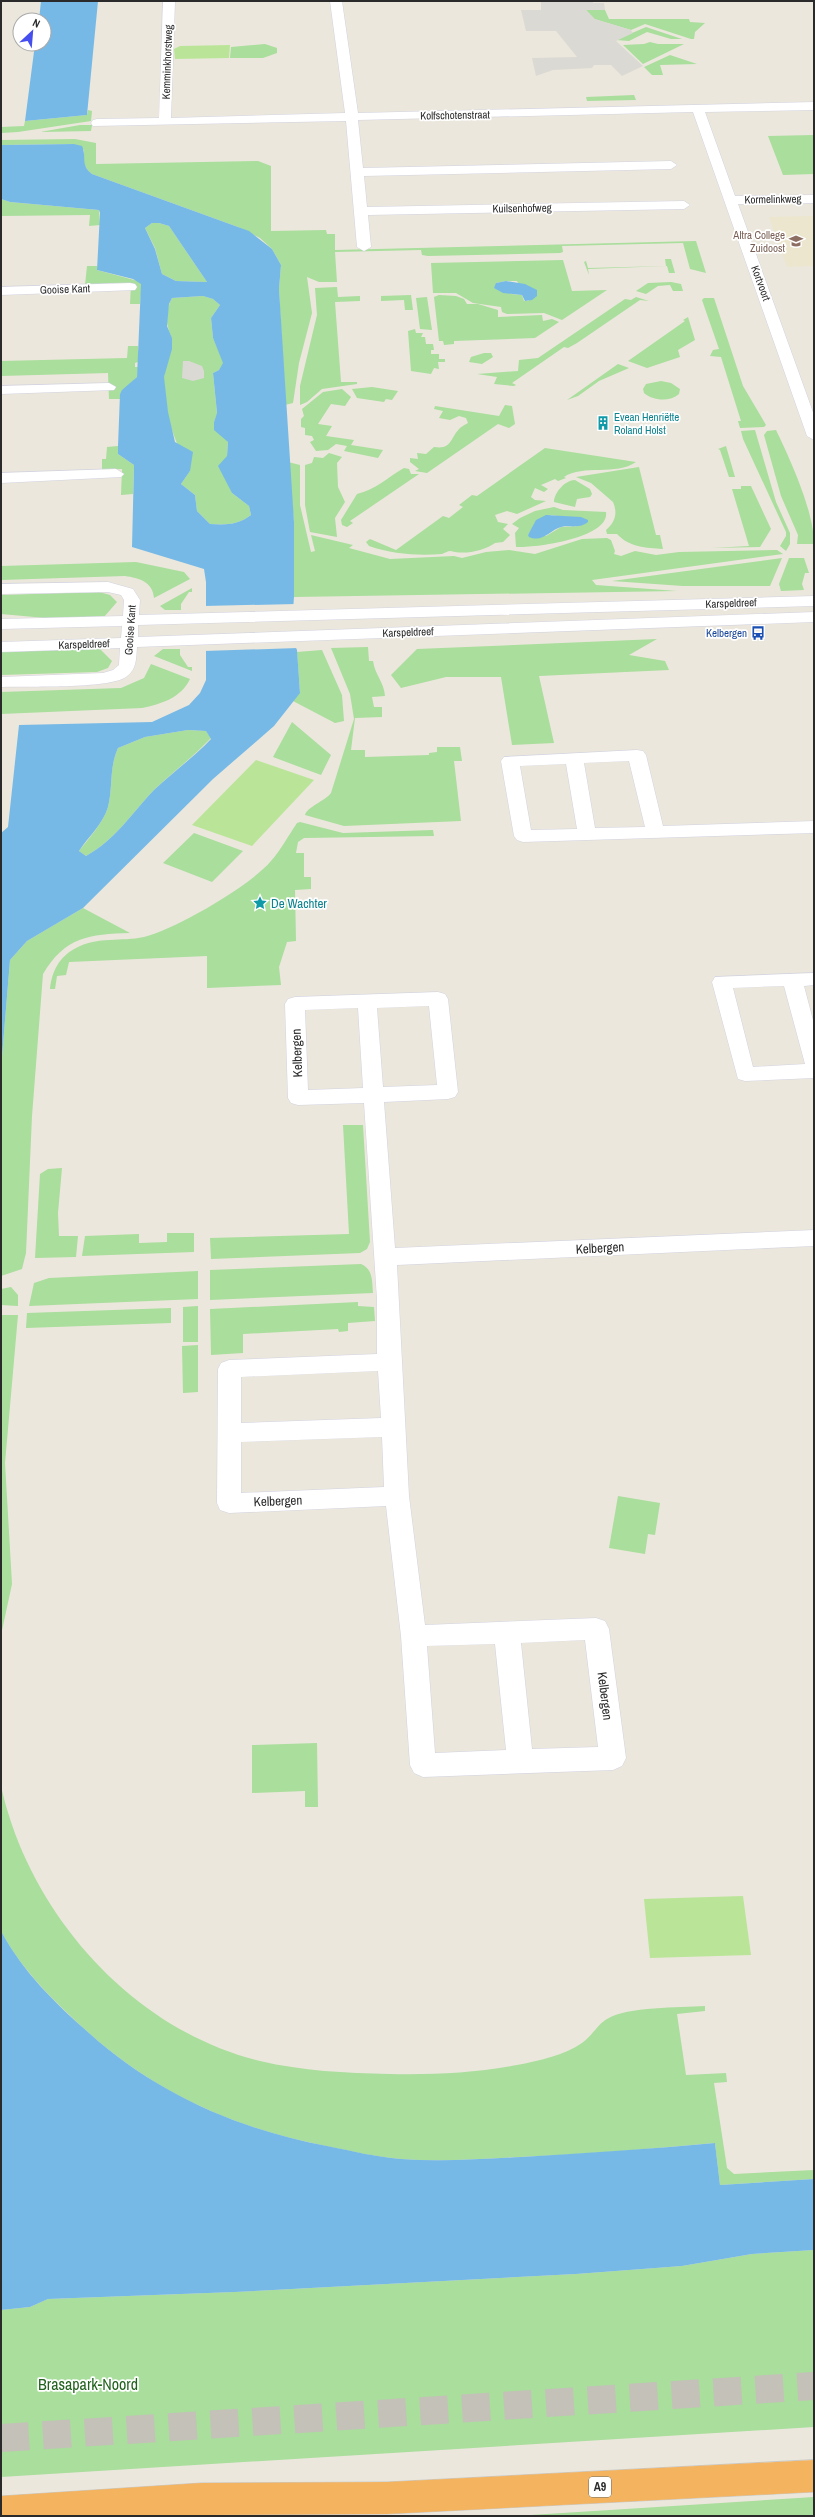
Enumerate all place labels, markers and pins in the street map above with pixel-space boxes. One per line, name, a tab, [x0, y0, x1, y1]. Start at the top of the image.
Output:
place label: Altra College Zuidoost	[732, 228, 785, 255]
school or university icon: Altra College Zuidoost	[788, 233, 804, 249]
place label: Evean Henriëtte Roland Holst	[614, 410, 679, 437]
building icon: Evean Henriëtte Roland Holst	[595, 415, 611, 431]
bus stop icon: Kelbergen	[750, 625, 766, 641]
place label: Kelbergen	[706, 626, 747, 640]
place icon: De Wachter	[252, 895, 268, 911]
place label: De Wachter	[271, 895, 327, 912]

